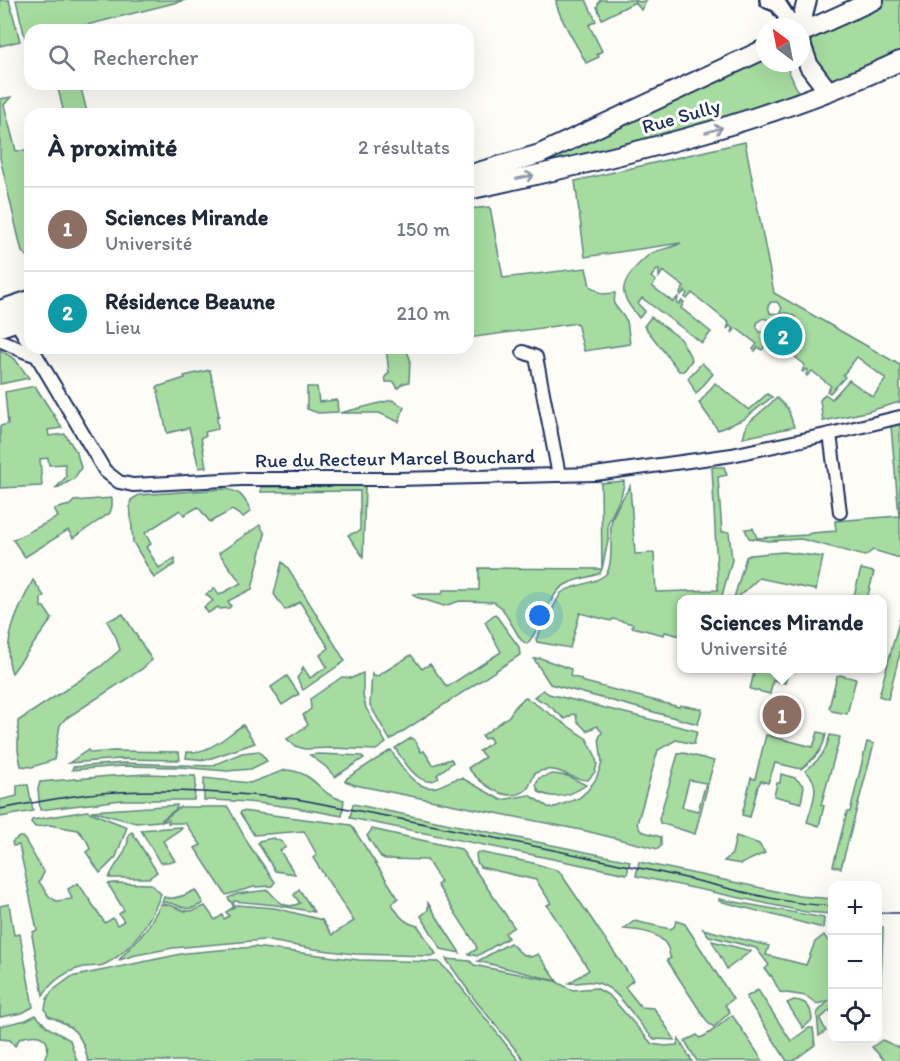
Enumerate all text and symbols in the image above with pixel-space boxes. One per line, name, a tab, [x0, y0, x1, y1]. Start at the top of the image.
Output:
north arrow	[756, 18, 810, 72]
search box	[24, 24, 474, 90]
icon: search	[45, 41, 78, 74]
text: Rechercher	[93, 44, 198, 71]
street label: Rue Sully	[639, 93, 723, 139]
one-way arrow	[704, 124, 723, 135]
text: À proximité	[48, 131, 177, 163]
text: 2 résultats	[358, 135, 450, 159]
one-way arrow	[515, 171, 534, 183]
text: Sciences Mirande	[105, 204, 268, 231]
text: 1	[63, 217, 72, 241]
text: 150 m	[397, 217, 450, 241]
text: Université	[105, 231, 192, 255]
text: Résidence Beaune	[105, 288, 275, 315]
text: 2	[62, 301, 73, 325]
text: 210 m	[397, 301, 450, 325]
pin: 2	[764, 314, 802, 358]
text: Lieu	[105, 315, 141, 339]
street label: Rue du Recteur Marcel Bouchard	[255, 444, 536, 472]
popup	[677, 595, 887, 673]
your location	[525, 601, 554, 630]
text: Sciences Mirande	[700, 609, 864, 636]
text: Université	[700, 636, 788, 660]
pin: 1	[762, 692, 802, 738]
map controls	[828, 881, 882, 1043]
button: +	[828, 881, 882, 935]
button: −	[828, 935, 882, 989]
button: locate	[828, 989, 882, 1043]

